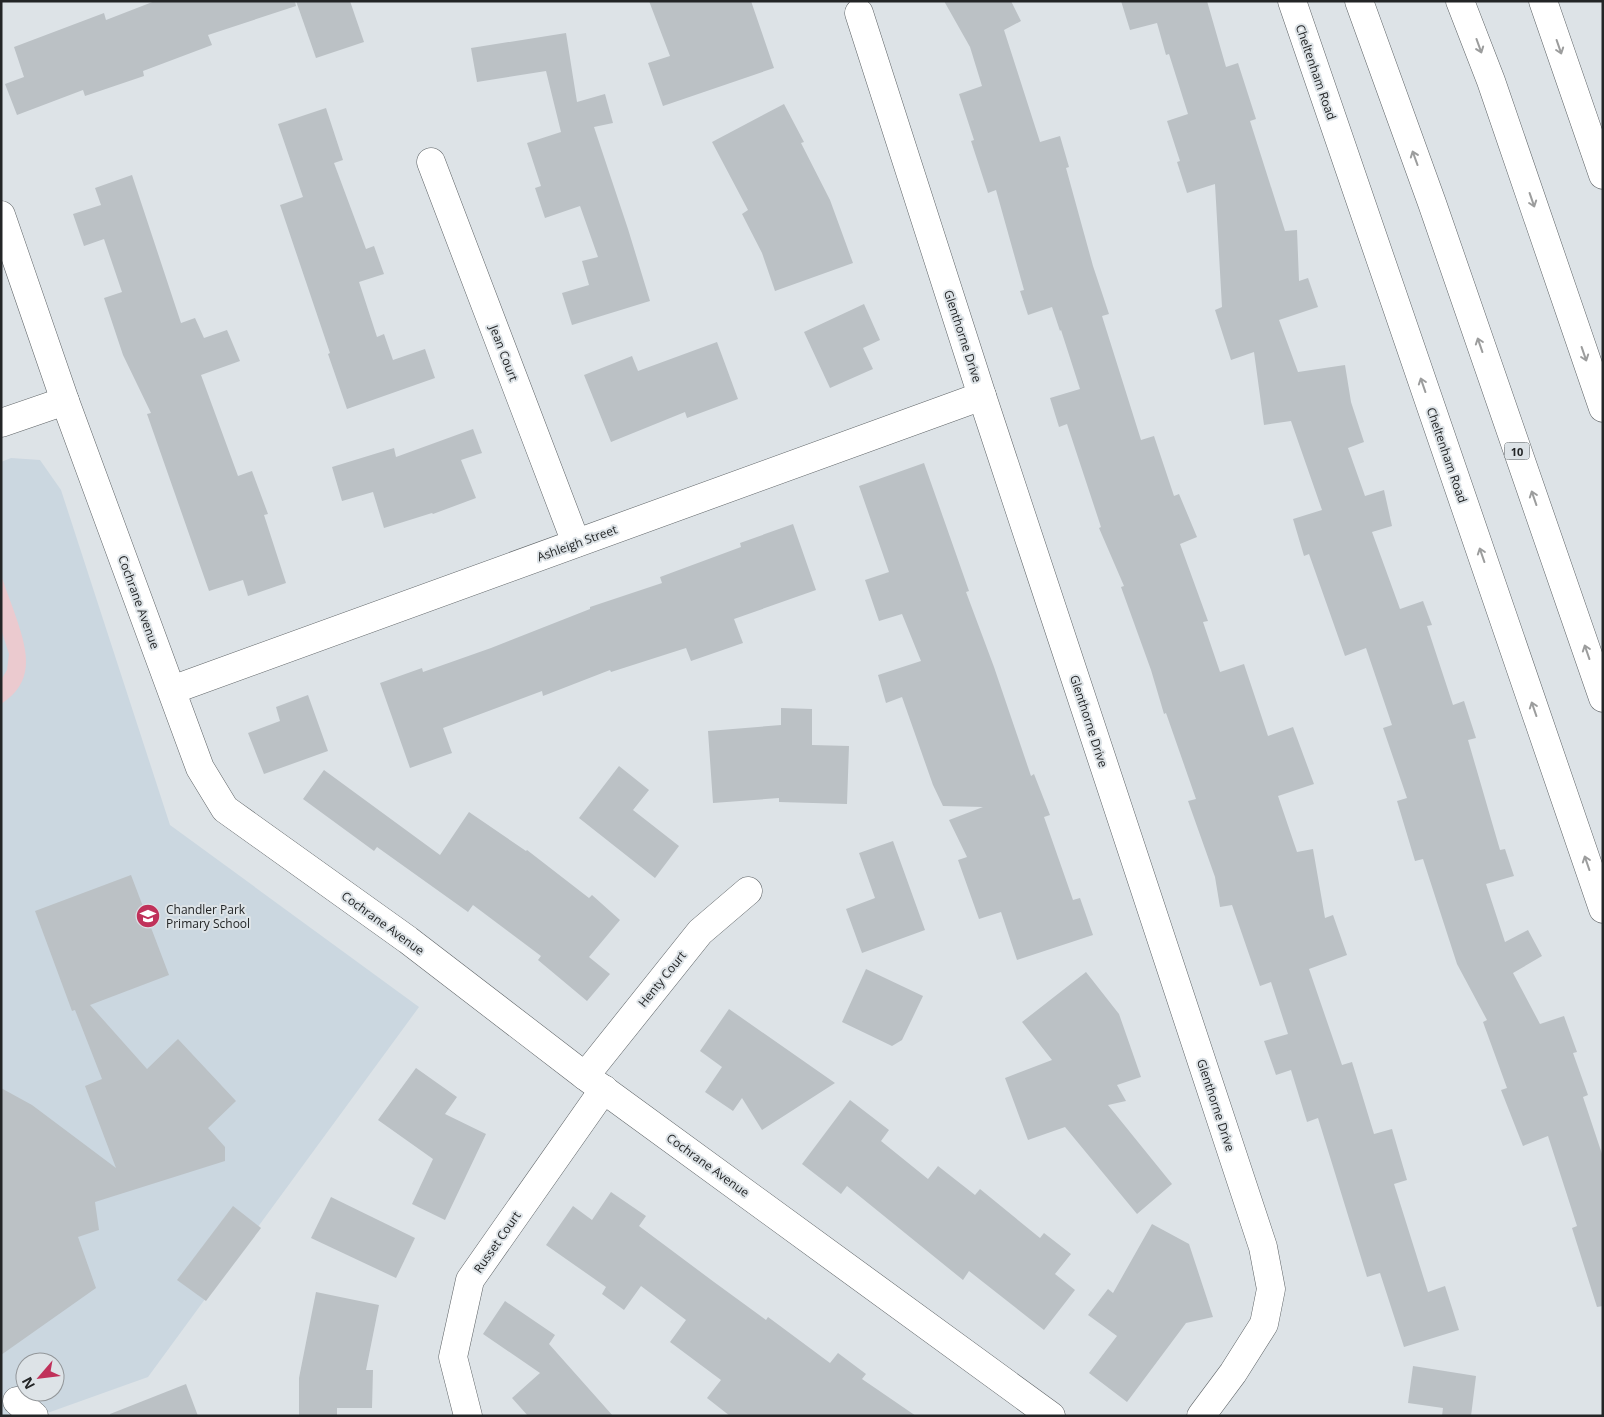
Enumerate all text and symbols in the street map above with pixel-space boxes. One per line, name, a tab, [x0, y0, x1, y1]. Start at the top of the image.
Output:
street label: Cheltenham Road	[1292, 22, 1340, 122]
one-way arrow	[1475, 39, 1484, 54]
one-way arrow	[1555, 39, 1564, 55]
one-way arrow	[1410, 150, 1419, 166]
one-way arrow	[1528, 191, 1537, 207]
street label: Glenthorne Drive	[940, 288, 986, 385]
street label: Jean Court	[485, 322, 522, 383]
one-way arrow	[1475, 337, 1485, 353]
one-way arrow	[1580, 345, 1590, 361]
one-way arrow	[1418, 378, 1427, 393]
street label: Cheltenham Road	[1423, 405, 1471, 505]
road number: 10	[1504, 442, 1530, 460]
one-way arrow	[1528, 490, 1538, 506]
street label: Ashleigh Street	[535, 521, 619, 565]
one-way arrow	[1477, 548, 1486, 563]
street label: Cochrane Avenue	[114, 553, 164, 651]
one-way arrow	[1582, 644, 1591, 660]
street label: Glenthorne Drive	[1066, 673, 1112, 770]
one-way arrow	[1529, 701, 1539, 717]
one-way arrow	[1582, 855, 1591, 871]
street label: Cochrane Avenue	[338, 887, 428, 959]
place label: Chandler Park Primary School	[166, 901, 250, 932]
school or university icon: Chandler Park Primary School	[135, 903, 161, 929]
street label: Henty Court	[634, 947, 690, 1011]
street label: Glenthorne Drive	[1193, 1057, 1239, 1154]
street label: Cochrane Avenue	[663, 1129, 753, 1201]
street label: Russet Court	[469, 1208, 525, 1276]
north arrow	[15, 1352, 65, 1402]
text: N	[17, 1374, 39, 1393]

